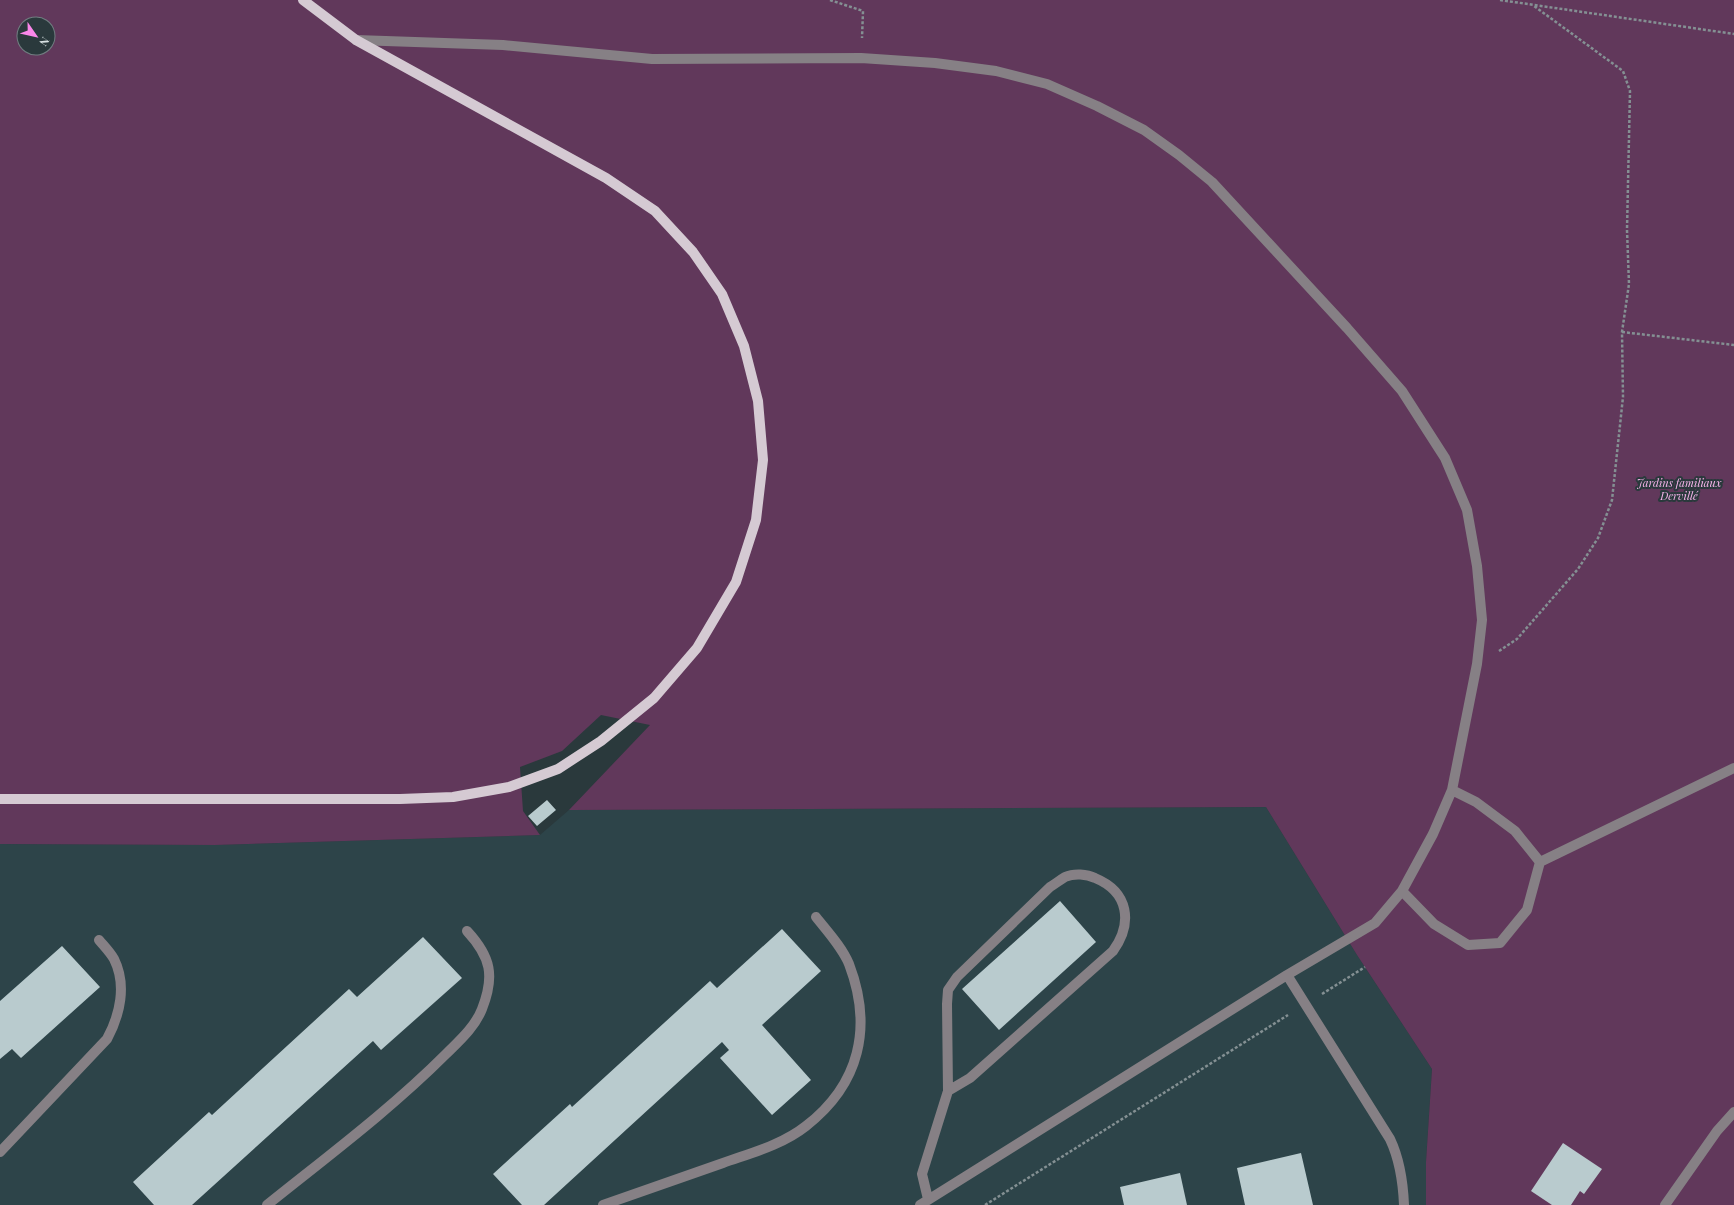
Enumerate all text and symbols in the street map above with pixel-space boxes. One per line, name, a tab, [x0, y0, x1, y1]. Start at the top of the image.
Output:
north arrow	[16, 16, 56, 56]
text: N	[36, 34, 53, 49]
park label: Jardins familiaux Dervillé	[1636, 475, 1722, 503]

